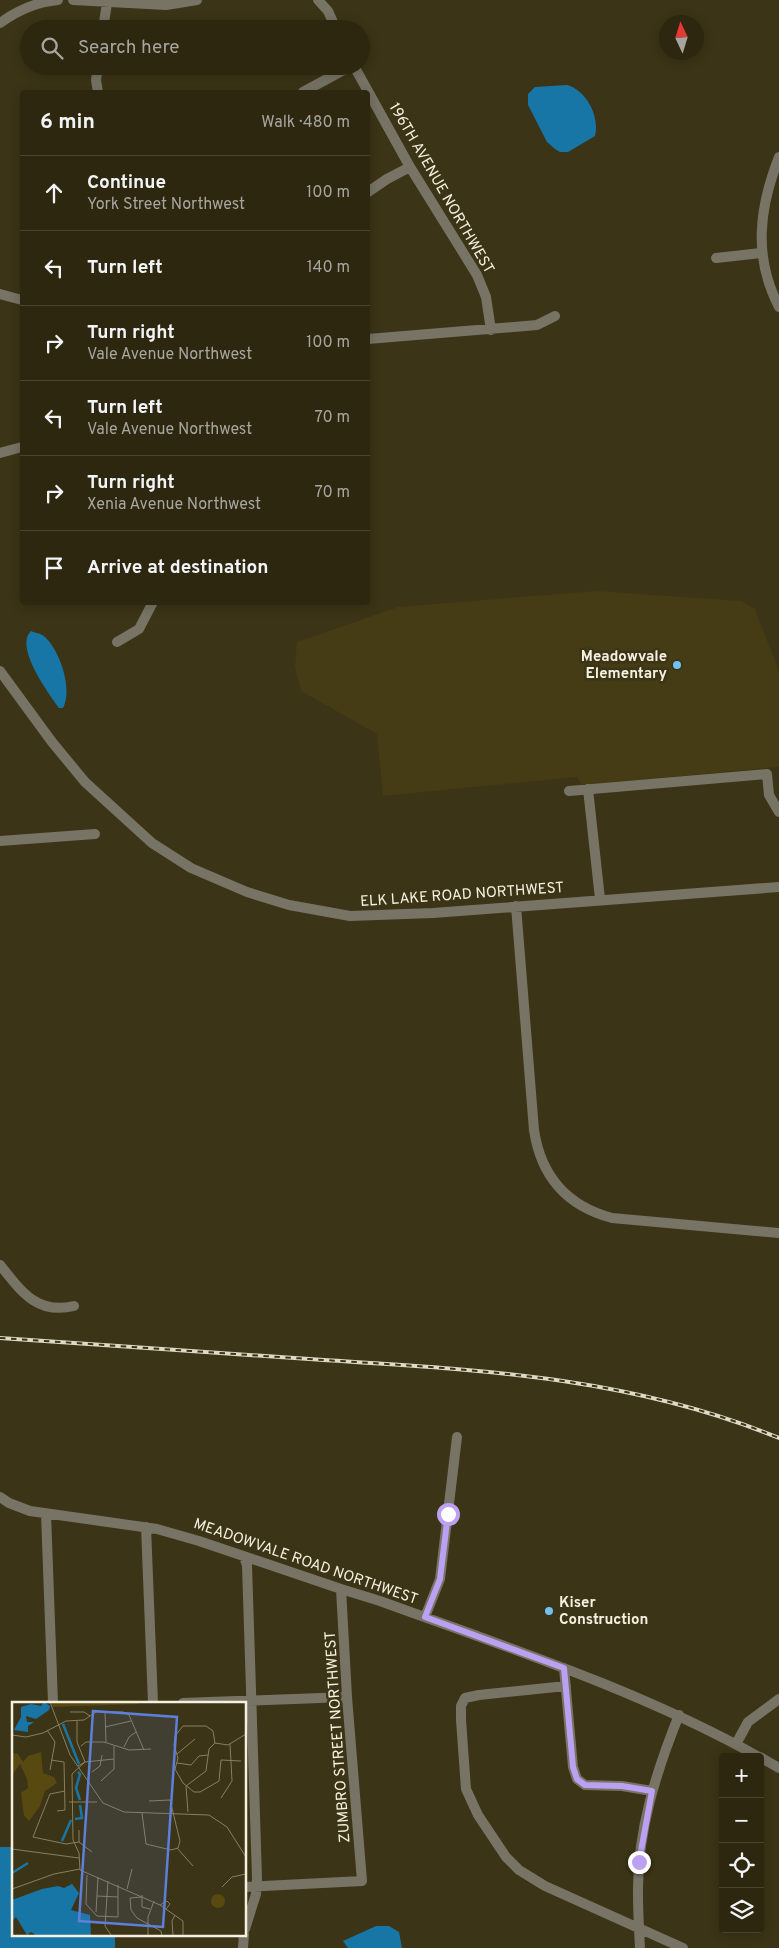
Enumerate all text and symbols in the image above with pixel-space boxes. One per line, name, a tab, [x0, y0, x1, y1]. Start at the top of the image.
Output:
north arrow	[659, 15, 704, 60]
search box	[20, 20, 370, 75]
icon: search	[38, 34, 66, 62]
text: Search here	[78, 36, 180, 60]
street label: 196TH AVENUE NORTHWEST	[384, 100, 498, 278]
text: 6 min	[40, 109, 95, 136]
text: Walk · 480 m	[261, 113, 350, 133]
text: Continue	[87, 171, 166, 195]
icon: ahead	[40, 179, 68, 207]
text: 100 m	[306, 183, 350, 203]
text: York Street Northwest	[87, 195, 245, 215]
icon: left	[40, 254, 68, 282]
text: Turn left	[87, 256, 163, 280]
text: 140 m	[307, 258, 350, 278]
text: Turn right	[87, 321, 175, 345]
icon: right	[40, 329, 68, 357]
text: 100 m	[306, 333, 350, 353]
text: Vale Avenue Northwest	[87, 345, 252, 365]
text: Turn left	[87, 396, 163, 420]
icon: left	[40, 404, 68, 432]
text: 70 m	[315, 408, 350, 428]
text: Vale Avenue Northwest	[87, 420, 252, 440]
text: Turn right	[87, 471, 175, 495]
icon: right	[40, 479, 68, 507]
text: 70 m	[315, 483, 350, 503]
text: Xenia Avenue Northwest	[87, 495, 261, 515]
icon: arrive	[40, 554, 68, 582]
text: Arrive at destination	[87, 556, 268, 580]
place label: Meadowvale Elementary	[581, 648, 667, 684]
marker: Meadowvale Elementary	[671, 659, 683, 671]
street label: ELK LAKE ROAD NORTHWEST	[359, 879, 565, 912]
route start	[437, 1503, 460, 1526]
street label: MEADOWVALE ROAD NORTHWEST	[191, 1515, 420, 1610]
place label: Kiser Construction	[559, 1594, 648, 1630]
marker: Kiser Construction	[543, 1605, 555, 1617]
street label: ZUMBRO STREET NORTHWEST	[322, 1630, 355, 1843]
inset map	[12, 1702, 246, 1936]
map controls	[719, 1753, 764, 1933]
button: +	[719, 1753, 764, 1798]
button: −	[719, 1798, 764, 1843]
button: locate	[719, 1843, 764, 1888]
route end	[628, 1851, 651, 1874]
button: layers	[719, 1888, 764, 1933]

